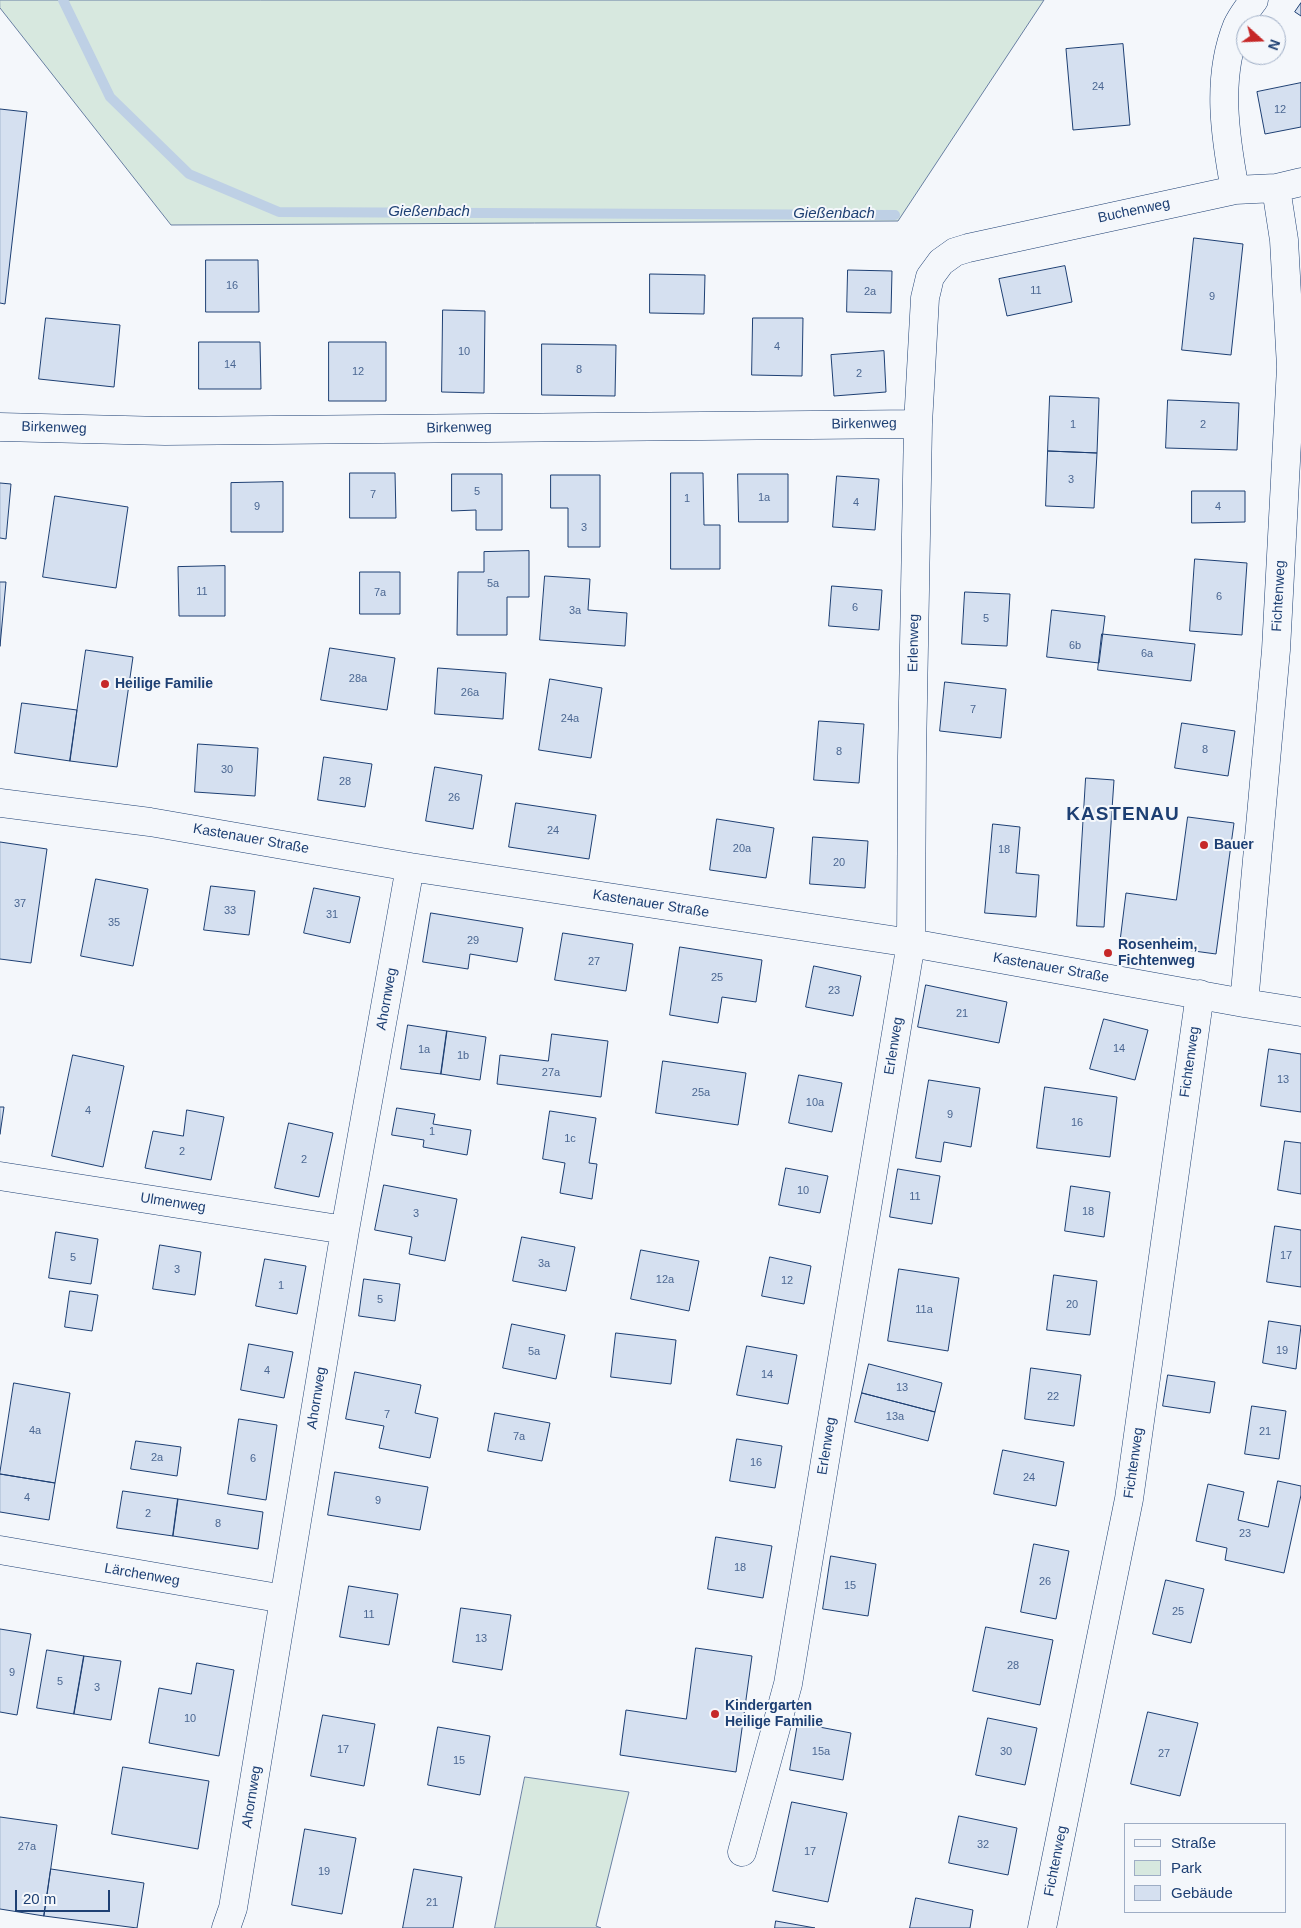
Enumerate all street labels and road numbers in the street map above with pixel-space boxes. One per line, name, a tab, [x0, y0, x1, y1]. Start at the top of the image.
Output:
street label: Buchenweg	[1096, 195, 1172, 227]
street label: Birkenweg	[831, 415, 897, 433]
street label: Birkenweg	[21, 418, 87, 438]
street label: Birkenweg	[426, 419, 492, 437]
street label: Fichtenweg	[1269, 560, 1289, 632]
street label: Erlenweg	[905, 614, 923, 672]
street label: Kastenauer Straße	[192, 821, 310, 857]
street label: Kastenauer Straße	[592, 887, 710, 921]
street label: Kastenauer Straße	[992, 950, 1110, 986]
street label: Ahornweg	[373, 966, 401, 1032]
street label: Erlenweg	[881, 1016, 907, 1076]
street label: Fichtenweg	[1177, 1025, 1203, 1099]
street label: Ulmenweg	[139, 1190, 207, 1216]
street label: Ahornweg	[304, 1366, 330, 1430]
street label: Erlenweg	[814, 1416, 840, 1476]
street label: Fichtenweg	[1121, 1426, 1147, 1500]
street label: Lärchenweg	[103, 1560, 181, 1590]
street label: Ahornweg	[239, 1765, 265, 1829]
street label: Fichtenweg	[1041, 1824, 1071, 1898]

